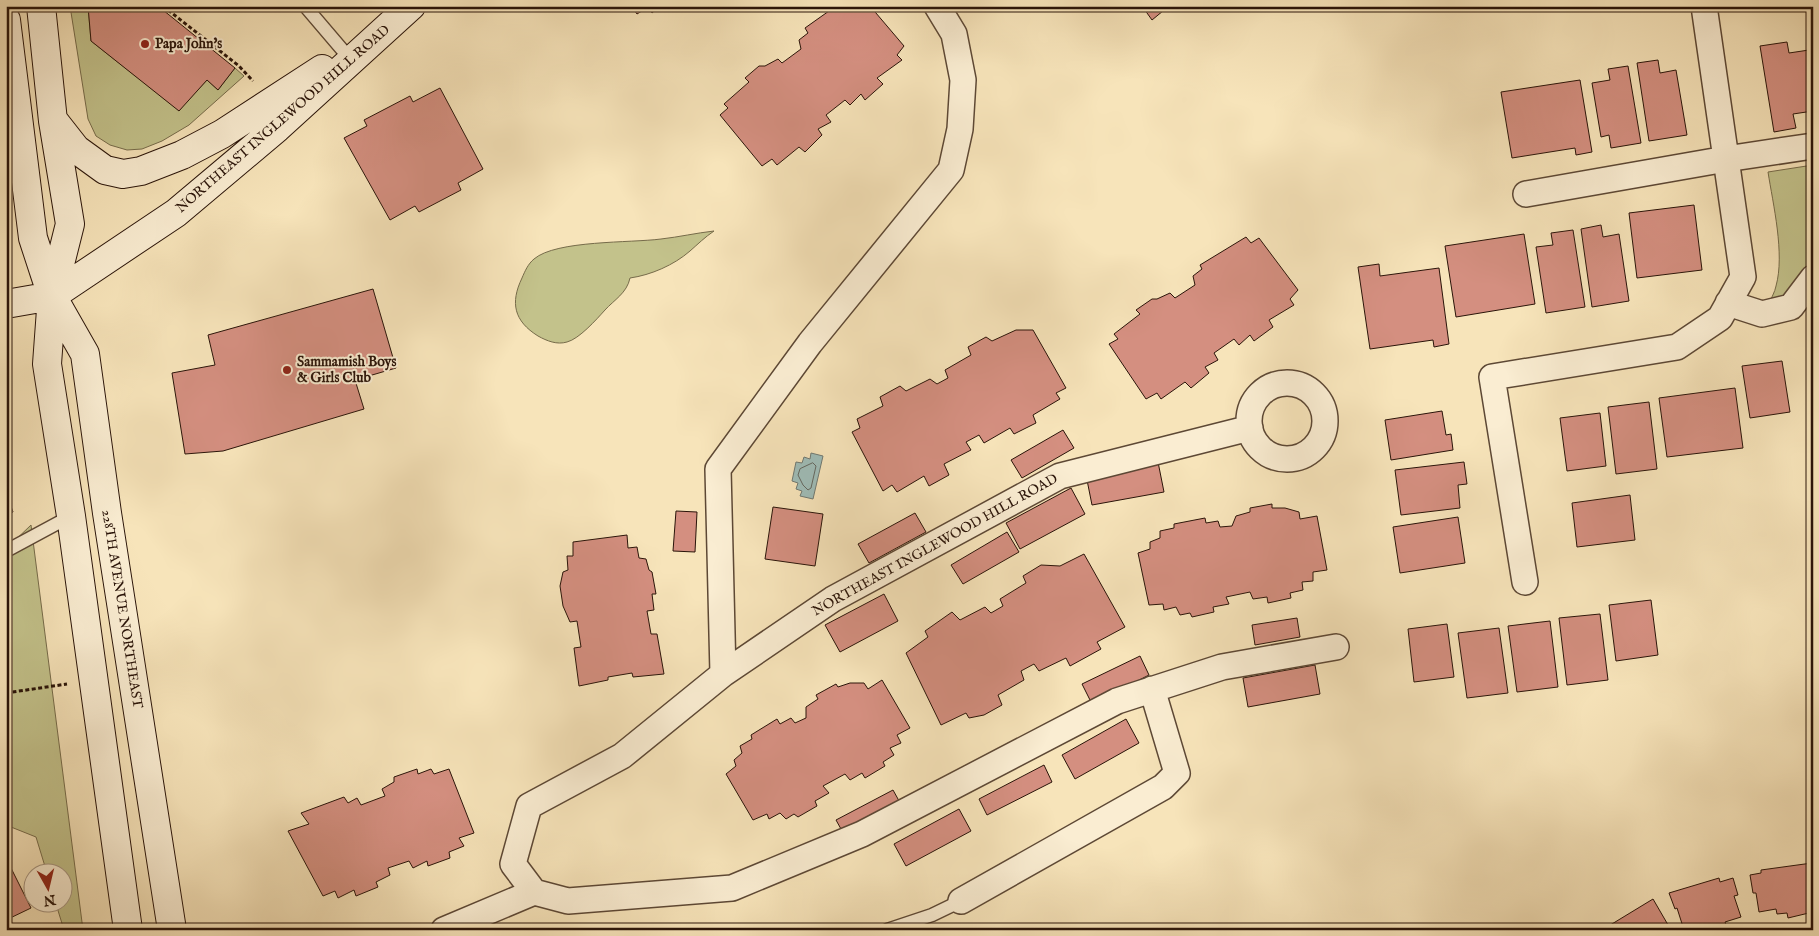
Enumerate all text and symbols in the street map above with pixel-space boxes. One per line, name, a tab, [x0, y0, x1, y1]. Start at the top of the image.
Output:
street label: NORTHEAST INGLEWOOD HILL ROAD	[172, 21, 394, 217]
place label: Papa John's	[155, 35, 222, 53]
marker: Papa John's	[139, 38, 151, 50]
place label: Sammamish Boys & Girls Club	[297, 353, 396, 387]
marker: Sammamish Boys & Girls Club	[281, 364, 293, 376]
street label: NORTHEAST INGLEWOOD HILL ROAD	[809, 470, 1061, 620]
street label: 228TH AVENUE NORTHEAST	[97, 508, 147, 710]
north arrow	[22, 864, 72, 914]
text: N	[42, 890, 58, 910]

